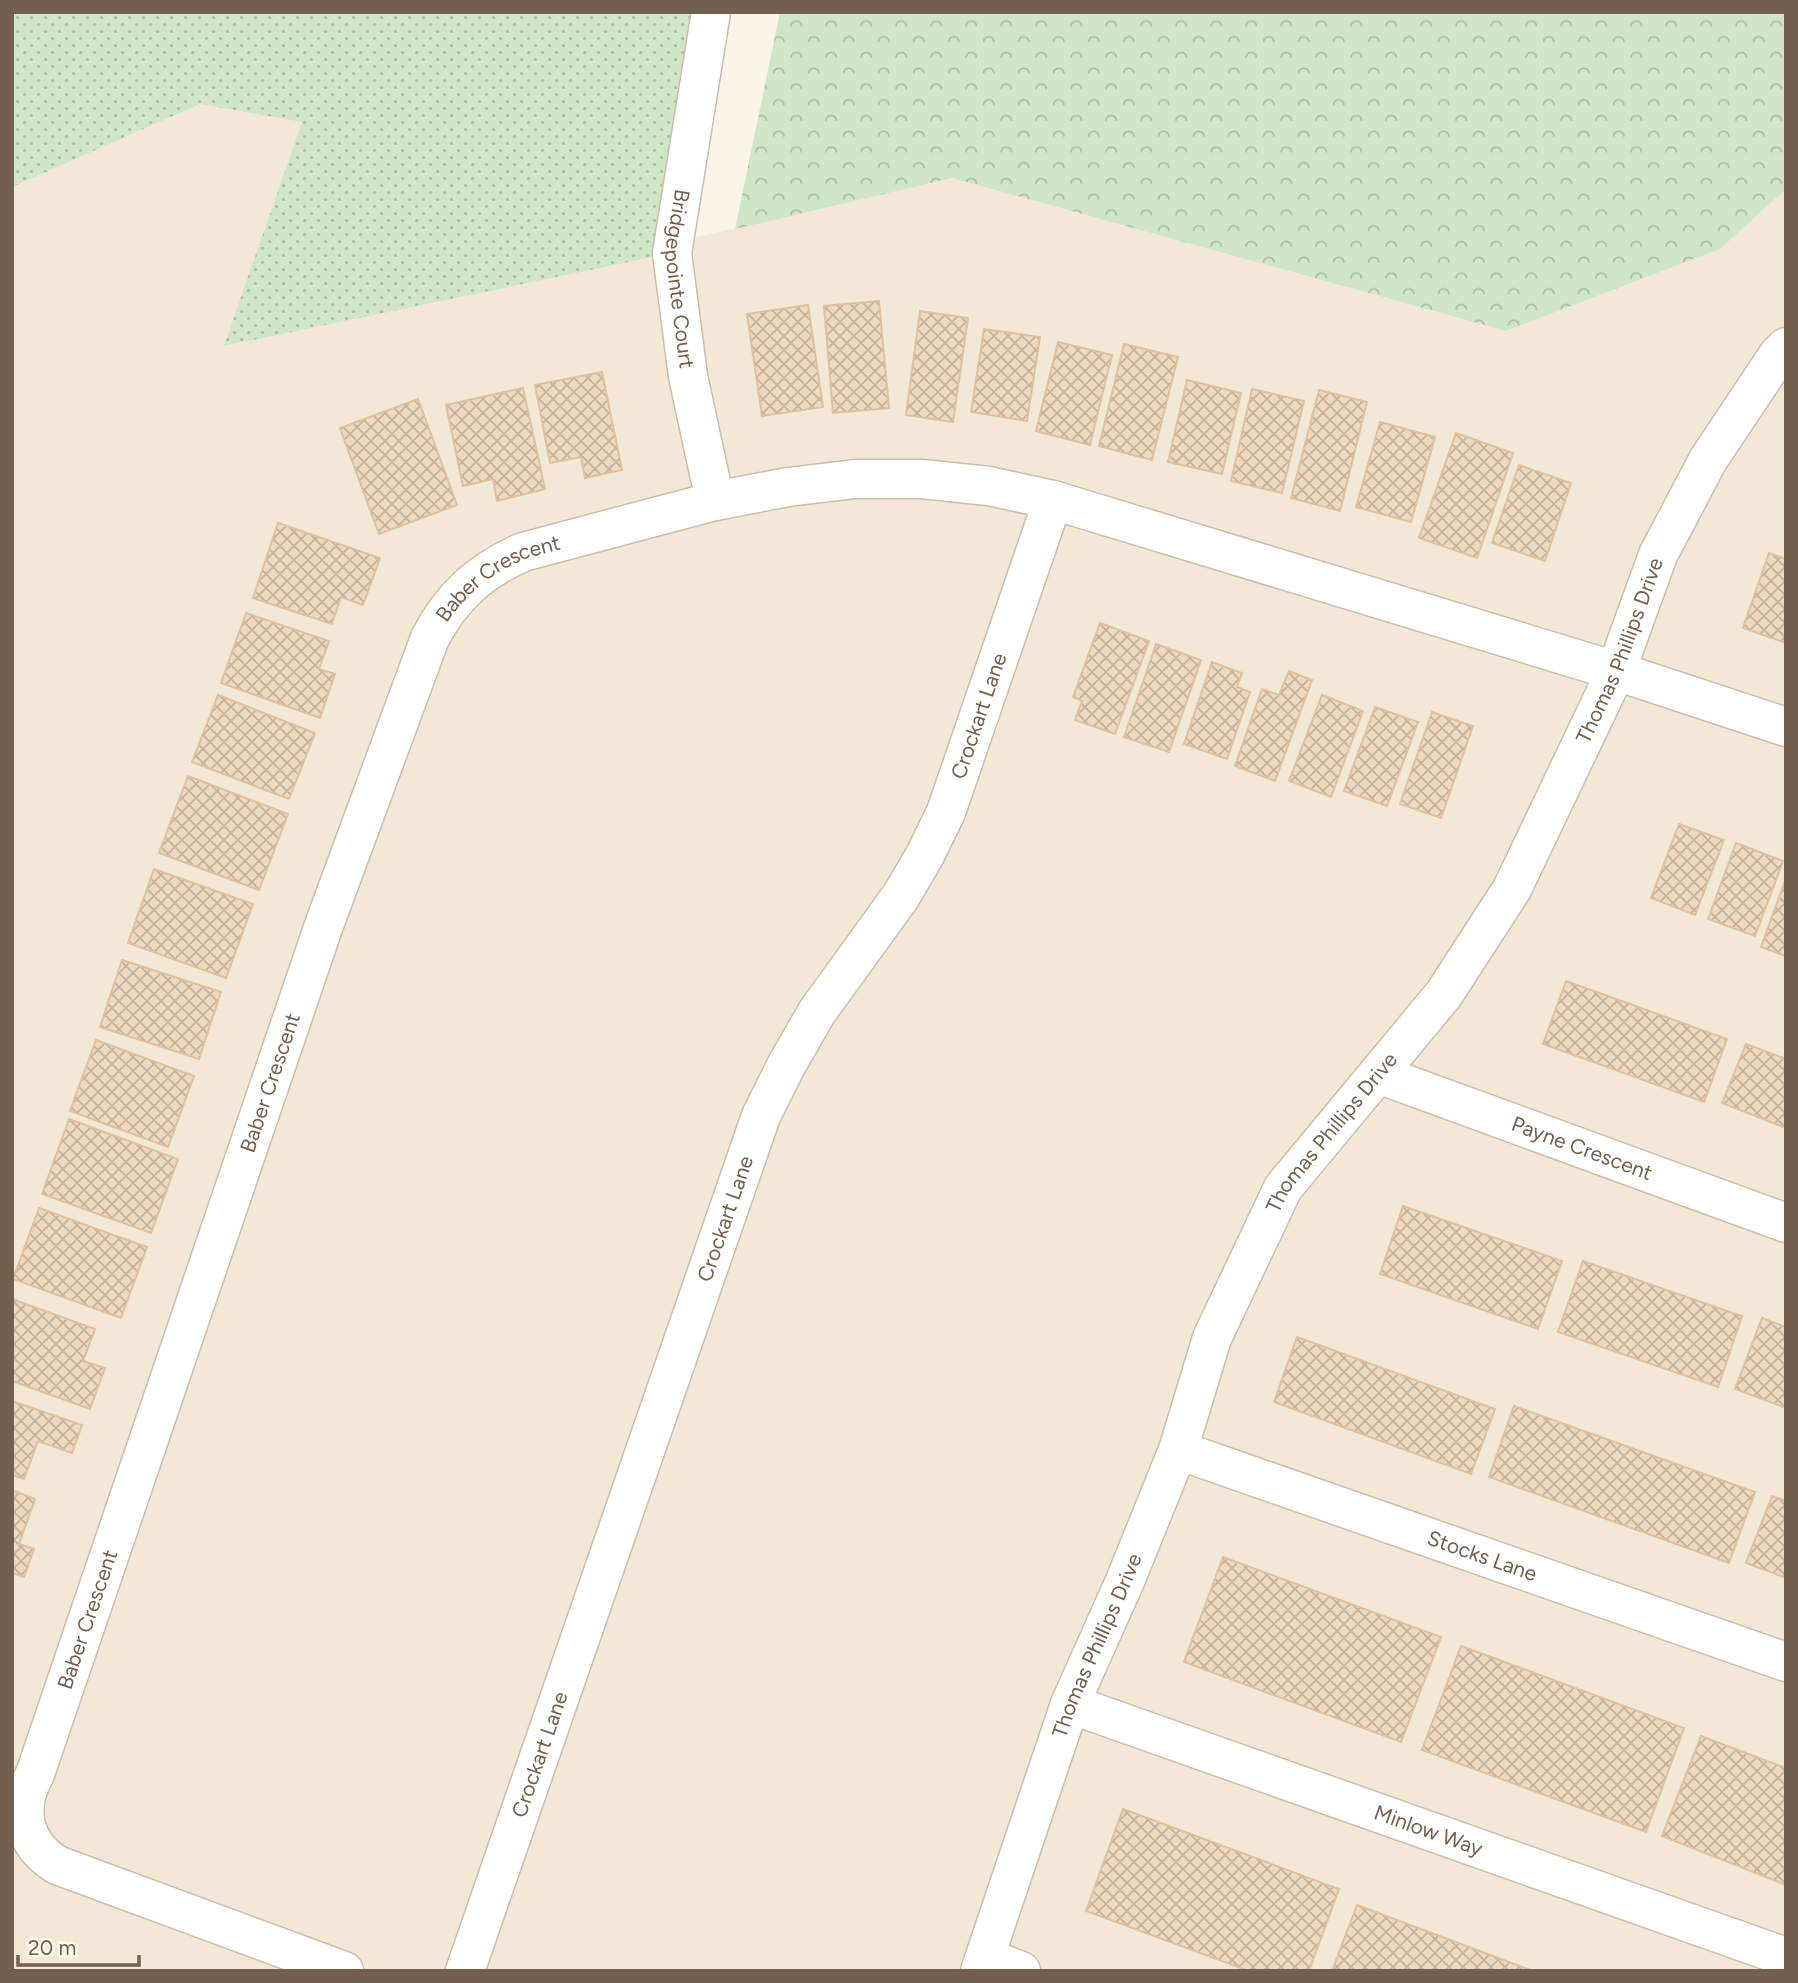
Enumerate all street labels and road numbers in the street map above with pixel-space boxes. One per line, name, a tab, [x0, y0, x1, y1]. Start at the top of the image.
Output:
street label: Bridgepointe Court	[660, 187, 700, 370]
street label: Baber Crescent	[430, 530, 563, 626]
street label: Thomas Phillips Drive	[1570, 554, 1668, 747]
street label: Crockart Lane	[945, 650, 1012, 782]
street label: Baber Crescent	[235, 1010, 305, 1156]
street label: Thomas Phillips Drive	[1260, 1047, 1402, 1216]
street label: Payne Crescent	[1508, 1111, 1656, 1185]
street label: Crockart Lane	[692, 1152, 758, 1285]
street label: Stocks Lane	[1424, 1525, 1540, 1586]
street label: Baber Crescent	[52, 1546, 122, 1692]
street label: Thomas Phillips Drive	[1047, 1550, 1147, 1741]
street label: Crockart Lane	[506, 1688, 573, 1821]
street label: Minlow Way	[1371, 1799, 1486, 1861]

